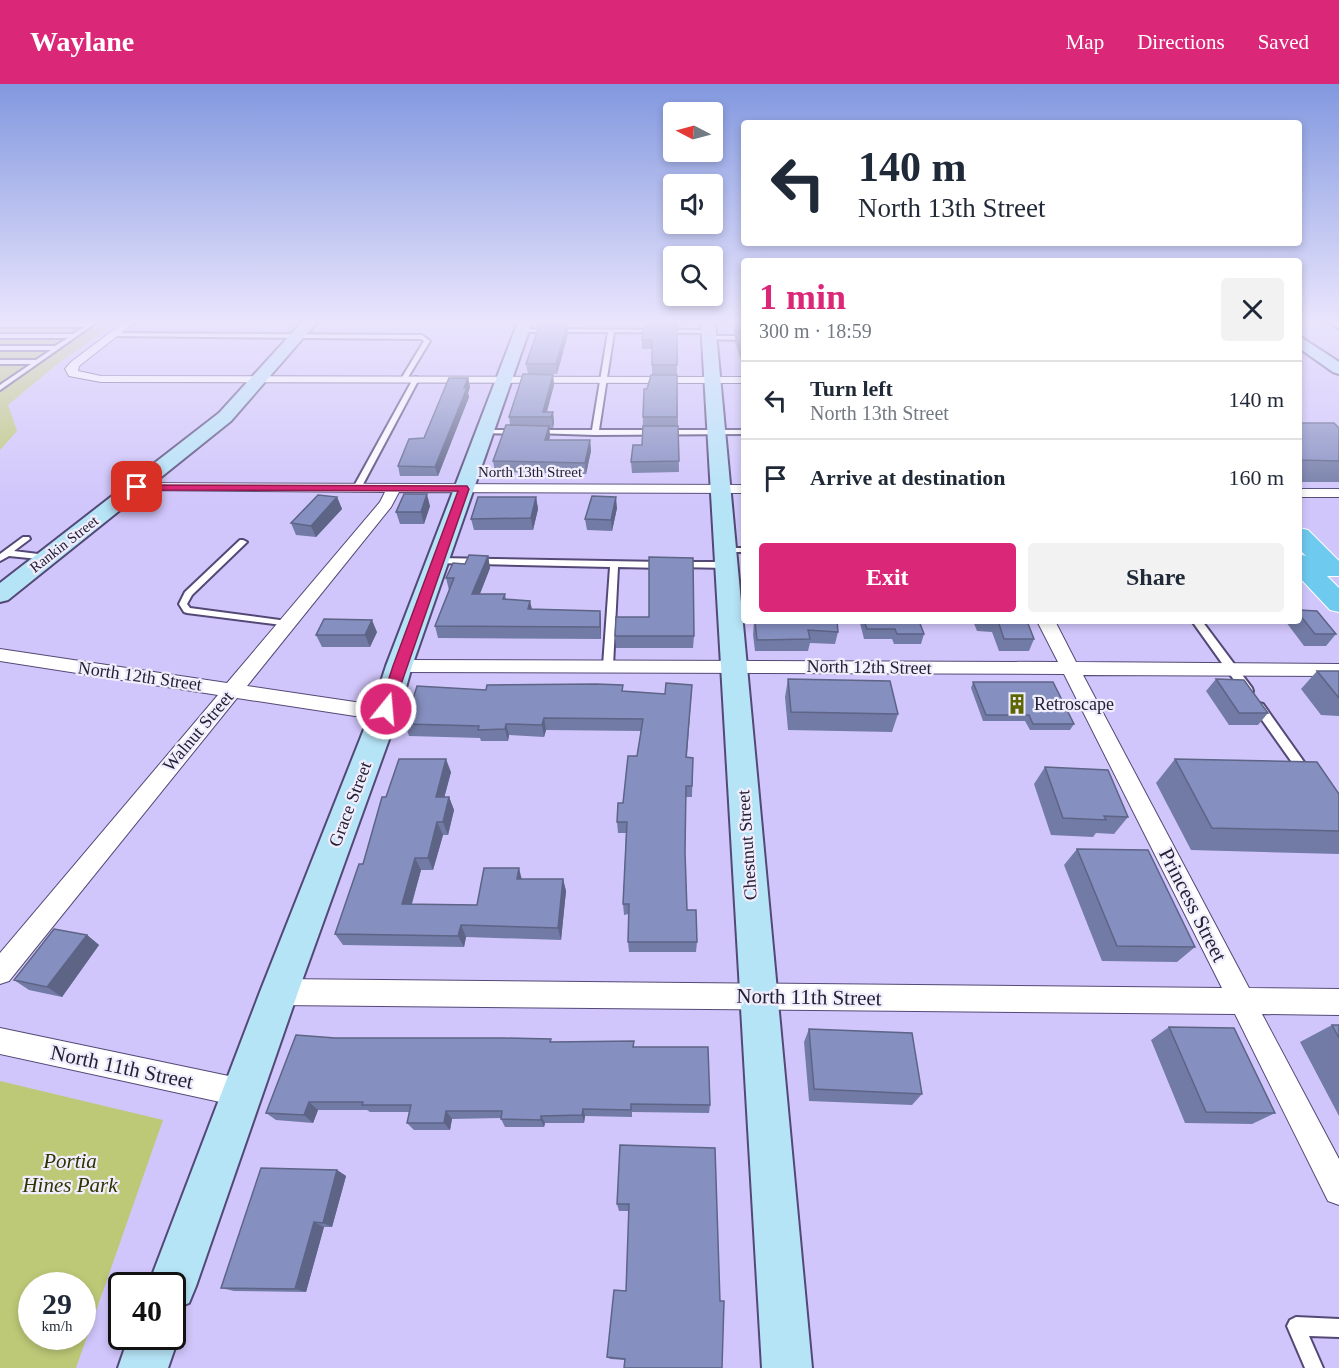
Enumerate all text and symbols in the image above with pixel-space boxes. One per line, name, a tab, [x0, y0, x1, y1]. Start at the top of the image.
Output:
text: Waylane	[30, 26, 134, 57]
text: Map	[1066, 30, 1104, 54]
text: Directions	[1137, 30, 1225, 54]
text: Saved	[1258, 30, 1309, 54]
north arrow	[663, 102, 723, 162]
map controls	[663, 102, 723, 306]
icon: left	[759, 144, 837, 222]
text: 140 m	[858, 144, 967, 190]
button: sound	[663, 174, 723, 234]
text: North 13th Street	[858, 193, 1045, 223]
button: search	[663, 246, 723, 306]
text: 1 min	[759, 277, 846, 317]
button: close	[1221, 278, 1284, 341]
text: 300 m · 18:59	[759, 320, 872, 342]
text: Turn left	[810, 376, 893, 401]
icon: left	[759, 384, 792, 417]
text: 140 m	[1228, 387, 1284, 412]
text: North 13th Street	[810, 402, 949, 424]
pin	[111, 461, 162, 512]
icon: arrive	[759, 462, 792, 495]
street label: North 13th Street	[478, 464, 583, 480]
text: Arrive at destination	[810, 465, 1006, 490]
text: 160 m	[1228, 465, 1284, 490]
icon: arrive	[120, 470, 153, 503]
street label: Rankin Street	[27, 512, 102, 576]
button: Exit	[759, 543, 1016, 612]
button: Share	[1028, 543, 1284, 612]
street label: North 12th Street	[806, 656, 932, 678]
street label: North 12th Street	[77, 657, 203, 695]
position arrow	[354, 677, 418, 741]
street label: Walnut Street	[159, 687, 237, 775]
building icon: Retroscape	[1005, 692, 1029, 716]
place label: Retroscape	[1034, 694, 1114, 714]
street label: Grace Street	[325, 759, 375, 849]
street label: Chestnut Street	[733, 789, 761, 901]
street label: Princess Street	[1154, 844, 1232, 966]
street label: North 11th Street	[736, 984, 882, 1010]
street label: North 11th Street	[49, 1040, 196, 1094]
park label: Portia Hines Park	[21, 1149, 118, 1197]
speed limit sign: 40	[108, 1272, 186, 1350]
text: 29	[42, 1287, 72, 1320]
text: km/h	[42, 1318, 72, 1334]

